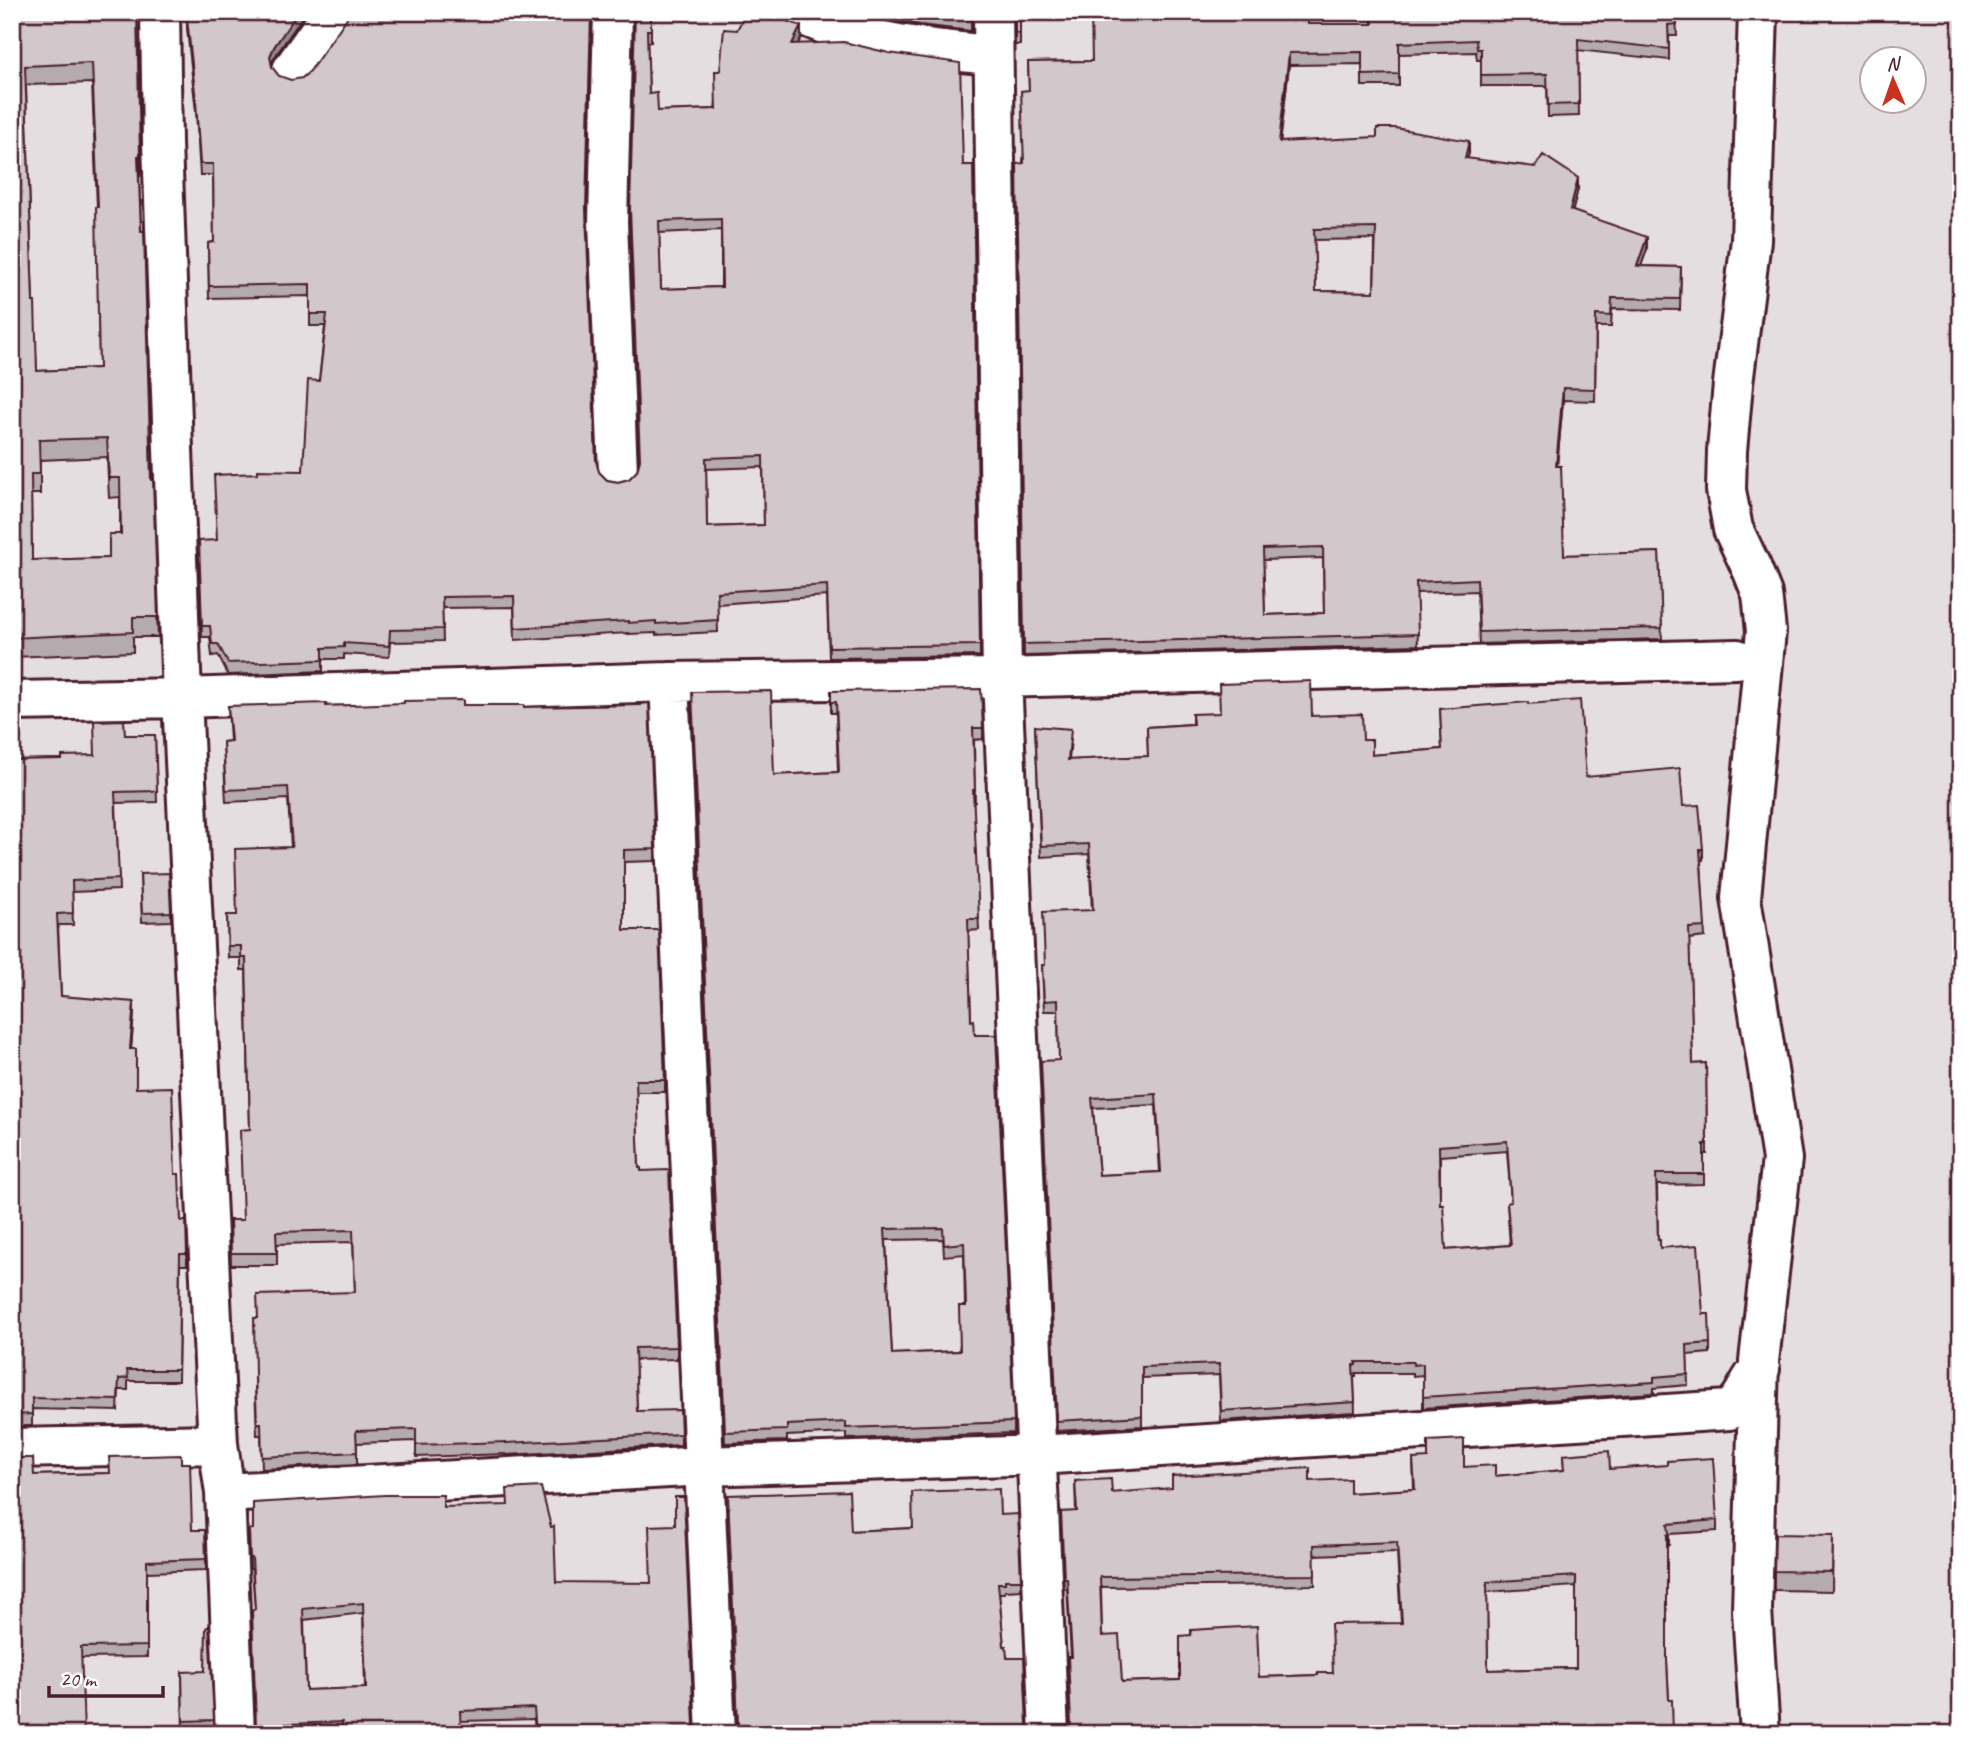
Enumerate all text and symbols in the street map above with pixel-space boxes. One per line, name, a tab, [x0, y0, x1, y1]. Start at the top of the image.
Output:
north arrow	[1857, 46, 1927, 116]
text: N	[1886, 52, 1902, 76]
scale bar	[49, 1655, 163, 1699]
text: 20 m	[60, 1666, 98, 1692]

